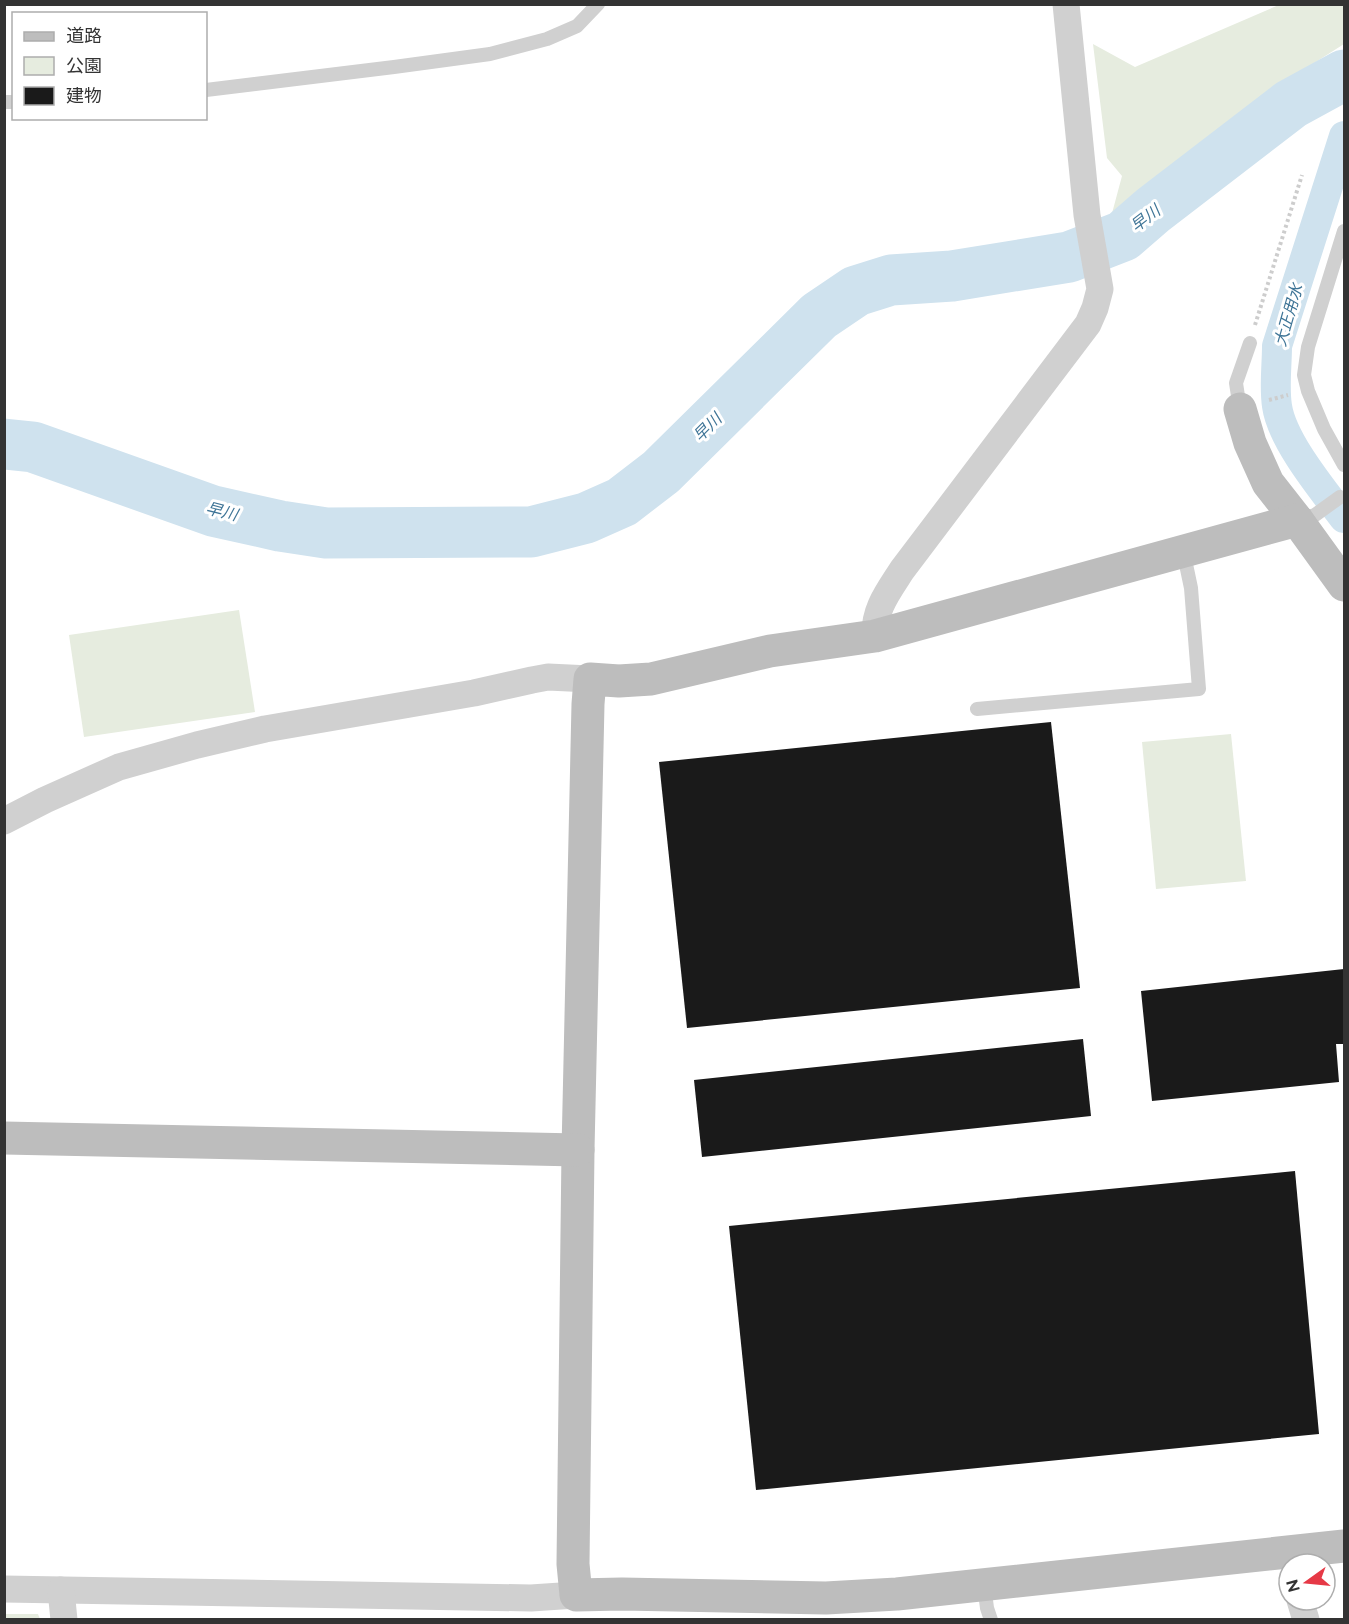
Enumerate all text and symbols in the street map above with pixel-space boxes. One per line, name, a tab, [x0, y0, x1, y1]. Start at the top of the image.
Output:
legend	[12, 12, 207, 120]
text: 道路	[66, 25, 102, 46]
text: 公園	[66, 55, 102, 76]
text: 建物	[66, 85, 102, 106]
water label: 早川	[1127, 200, 1165, 236]
water label: 大正用水	[1271, 280, 1307, 349]
water label: 早川	[689, 408, 727, 445]
water label: 早川	[204, 498, 242, 525]
north arrow	[1277, 1552, 1337, 1612]
text: N	[1282, 1577, 1304, 1594]

